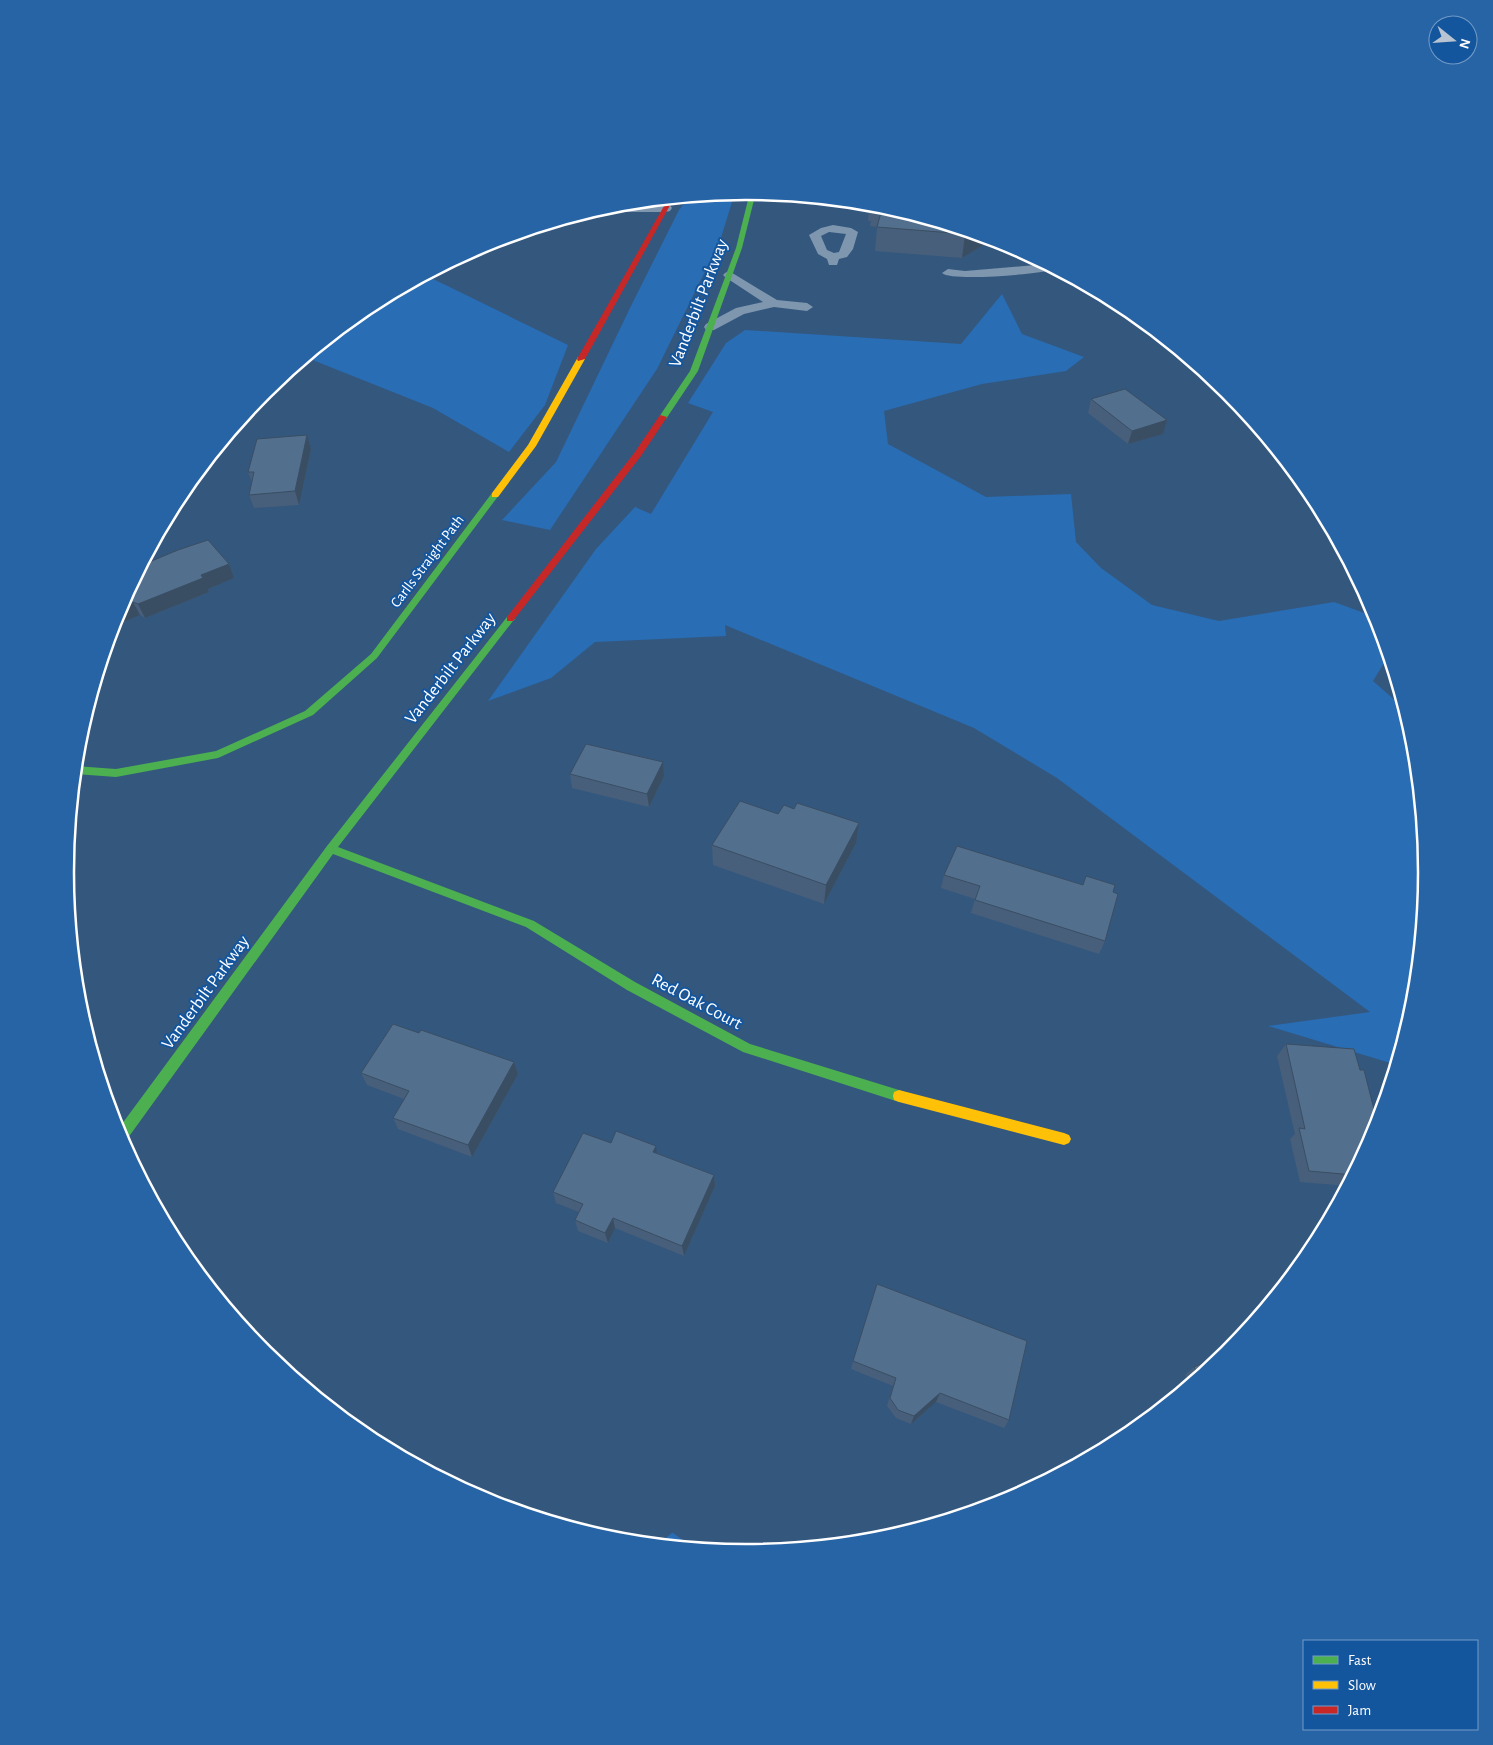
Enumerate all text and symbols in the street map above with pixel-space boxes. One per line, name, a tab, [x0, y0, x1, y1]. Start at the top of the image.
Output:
north arrow	[1428, 15, 1478, 65]
text: N	[1456, 37, 1473, 50]
street label: Vanderbilt Parkway	[666, 237, 732, 370]
street label: Carlls Straight Path	[388, 512, 467, 610]
street label: Vanderbilt Parkway	[402, 609, 500, 728]
street label: Vanderbilt Parkway	[159, 932, 253, 1053]
street label: Red Oak Court	[648, 971, 745, 1033]
legend	[1303, 1640, 1478, 1730]
text: Fast	[1348, 1653, 1372, 1668]
text: Slow	[1348, 1678, 1376, 1693]
text: Jam	[1348, 1703, 1371, 1718]

